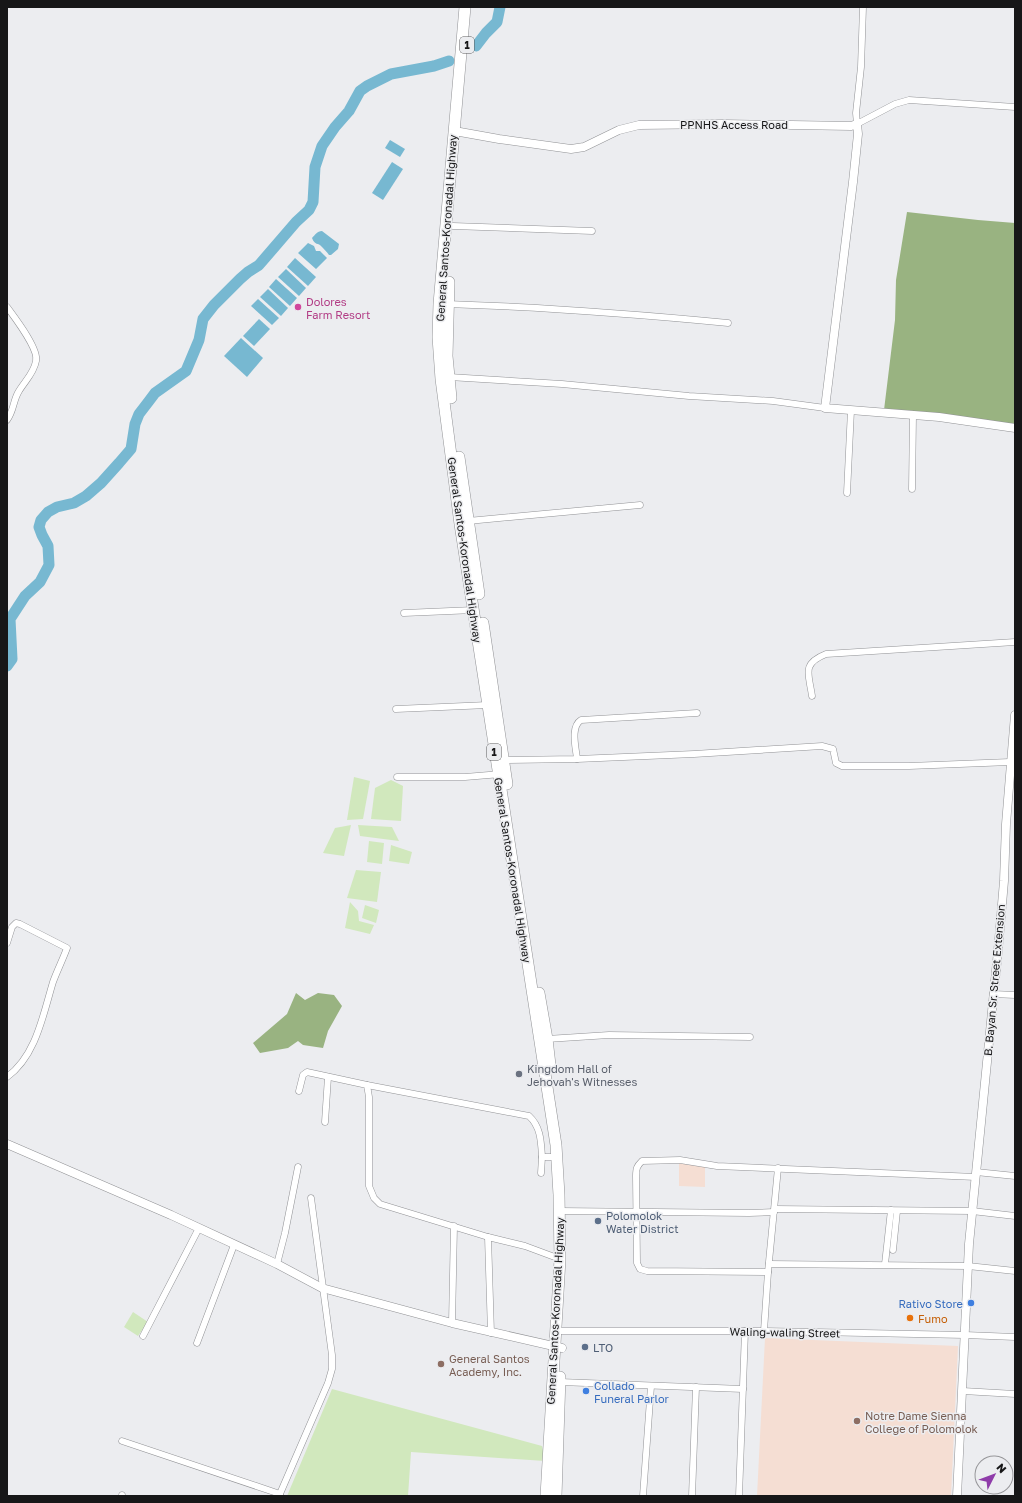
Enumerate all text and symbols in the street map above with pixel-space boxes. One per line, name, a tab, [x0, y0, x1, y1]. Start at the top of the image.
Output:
road number: 1	[460, 37, 474, 53]
street label: PPNHS Access Road	[680, 118, 788, 131]
street label: General Santos-Koronadal Highway	[433, 134, 459, 322]
place label: Dolores Farm Resort	[306, 295, 370, 321]
marker: Dolores Farm Resort	[293, 302, 303, 312]
street label: General Santos-Koronadal Highway	[446, 456, 484, 644]
road number: 1	[487, 744, 501, 760]
street label: General Santos-Koronadal Highway	[492, 776, 534, 964]
street label: B. Bayan Sr. Street Extension	[981, 904, 1007, 1056]
place label: Kingdom Hall of Jehovah's Witnesses	[527, 1062, 637, 1088]
marker: Kingdom Hall of Jehovah's Witnesses	[514, 1069, 524, 1079]
place label: Polomolok Water District	[606, 1209, 679, 1235]
marker: Polomolok Water District	[593, 1216, 603, 1226]
street label: General Santos-Koronadal Highway	[544, 1217, 566, 1405]
place label: Rativo Store	[899, 1297, 963, 1310]
marker: Rativo Store	[966, 1298, 976, 1308]
place label: Fumo	[918, 1312, 948, 1325]
marker: Fumo	[905, 1313, 915, 1323]
street label: Waling-waling Street	[730, 1325, 840, 1339]
place label: LTO	[593, 1341, 613, 1354]
marker: LTO	[580, 1342, 590, 1352]
place label: General Santos Academy, Inc.	[449, 1352, 530, 1378]
marker: General Santos Academy, Inc.	[436, 1359, 446, 1369]
place label: Collado Funeral Parlor	[594, 1379, 670, 1405]
marker: Collado Funeral Parlor	[581, 1386, 591, 1396]
place label: Notre Dame Sienna College of Polomolok	[865, 1409, 978, 1435]
marker: Notre Dame Sienna College of Polomolok	[852, 1416, 862, 1426]
north arrow	[974, 1455, 1014, 1495]
text: N	[994, 1461, 1009, 1475]

